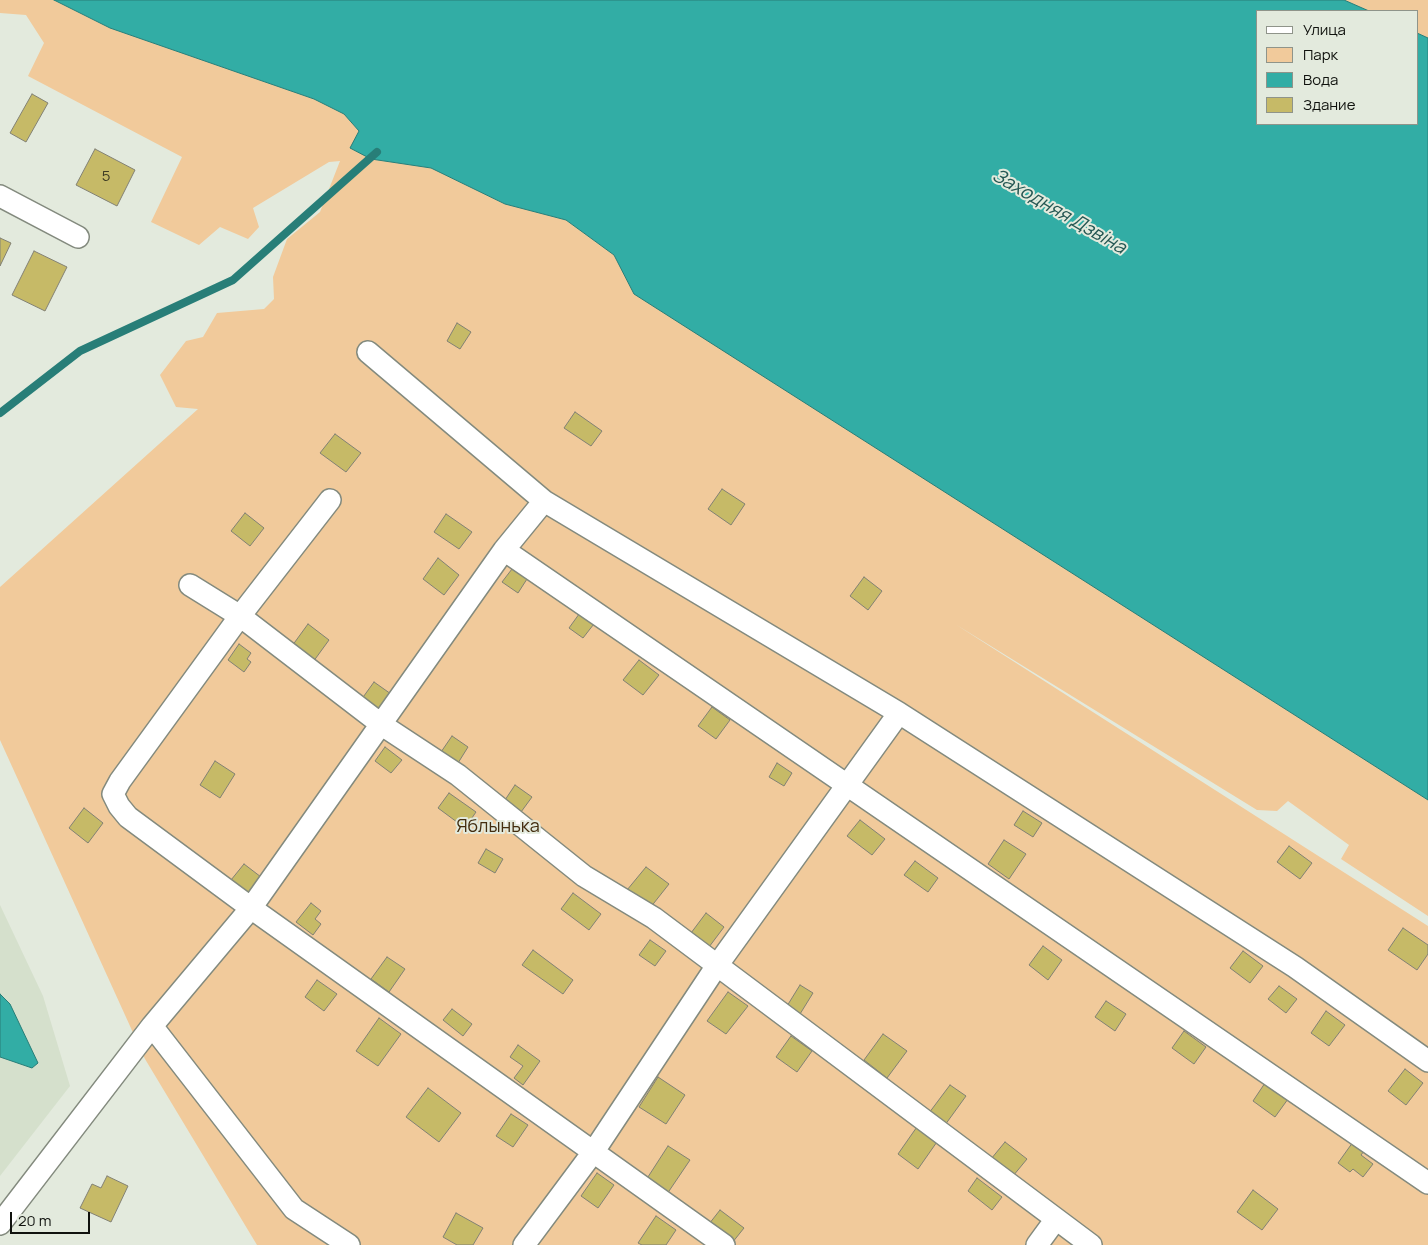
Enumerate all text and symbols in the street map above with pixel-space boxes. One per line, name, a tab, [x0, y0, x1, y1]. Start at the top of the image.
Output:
legend	[1256, 10, 1418, 125]
text: Улица	[1303, 19, 1346, 40]
text: Парк	[1303, 44, 1338, 65]
text: Вода	[1303, 69, 1338, 90]
text: Здание	[1303, 94, 1355, 115]
water label: Заходняя Дзвіна	[988, 165, 1130, 259]
house number: 5	[102, 168, 110, 186]
park label: Яблынька	[456, 816, 540, 838]
scale bar	[12, 1202, 92, 1234]
text: 20 m	[18, 1210, 51, 1231]

